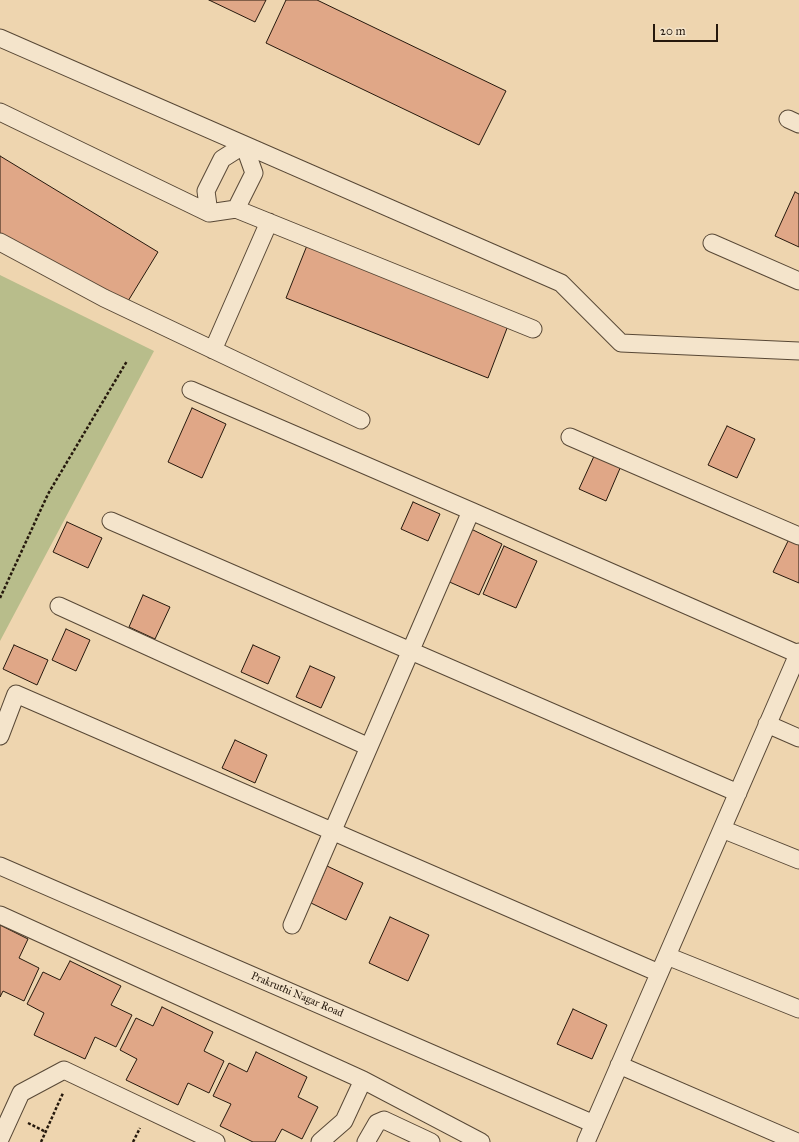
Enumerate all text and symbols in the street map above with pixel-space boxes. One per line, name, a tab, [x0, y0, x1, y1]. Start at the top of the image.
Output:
scale bar	[655, 16, 720, 42]
text: 20 m	[660, 24, 686, 38]
street label: Prakruthi Nagar Road	[249, 970, 345, 1020]

